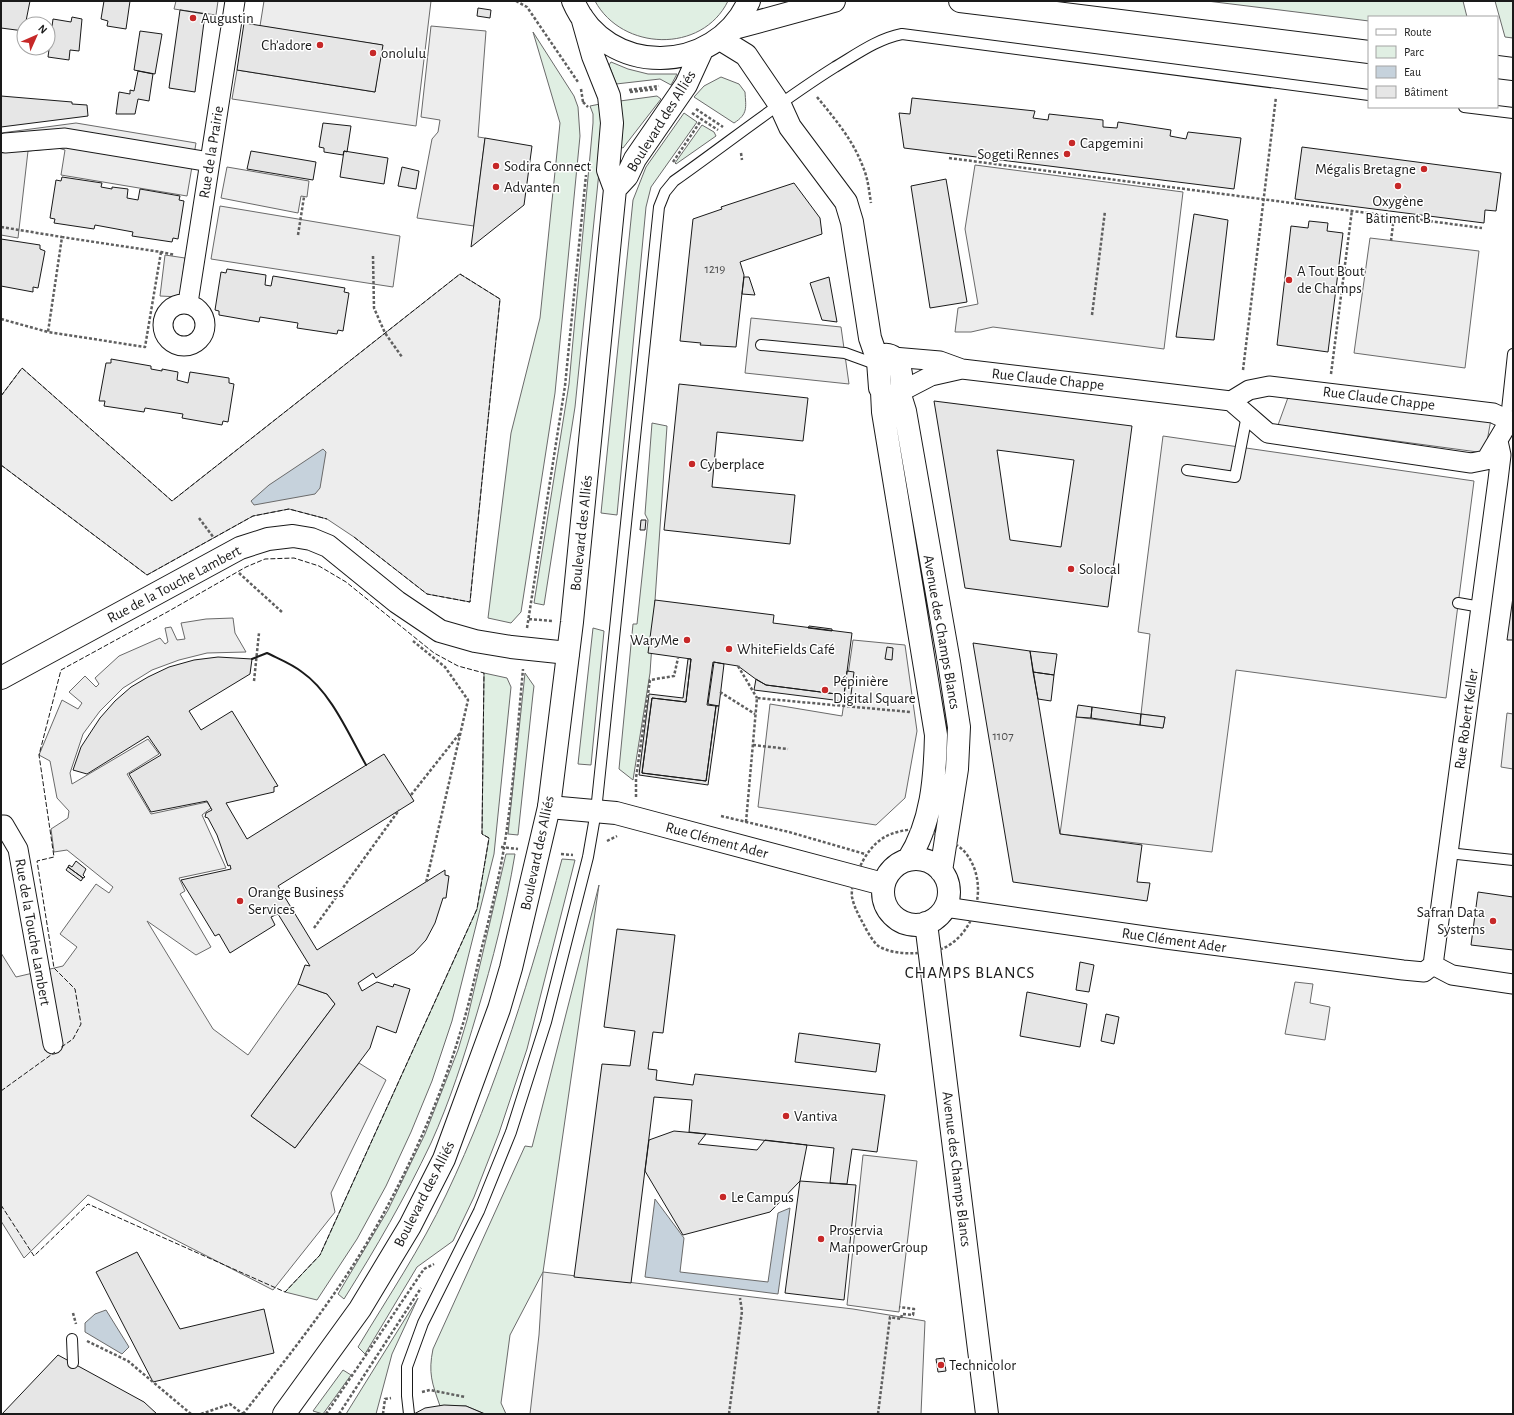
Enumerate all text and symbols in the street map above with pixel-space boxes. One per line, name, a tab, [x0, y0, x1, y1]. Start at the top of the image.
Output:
place label: Augustin	[201, 11, 254, 26]
marker: Augustin	[188, 13, 198, 23]
north arrow	[16, 16, 56, 56]
legend	[1368, 16, 1498, 108]
text: N	[36, 23, 49, 36]
text: Route	[1404, 26, 1431, 38]
place label: Ch’adore	[261, 38, 312, 53]
marker: Ch’adore	[315, 40, 325, 50]
place label: onolulu	[381, 46, 426, 61]
text: Parc	[1404, 46, 1424, 58]
marker: onolulu	[368, 48, 378, 58]
text: Eau	[1404, 66, 1421, 78]
street label: Boulevard des Alliés	[624, 68, 699, 175]
text: Bâtiment	[1404, 86, 1448, 98]
street label: Rue de la Prairie	[197, 105, 226, 199]
place label: Capgemini	[1080, 136, 1144, 151]
marker: Capgemini	[1067, 138, 1077, 148]
place label: Sogeti Rennes	[977, 147, 1059, 162]
marker: Sogeti Rennes	[1062, 149, 1072, 159]
place label: Sodira Connect	[504, 159, 591, 174]
marker: Sodira Connect	[491, 161, 501, 171]
place label: Mégalis Bretagne	[1315, 162, 1416, 177]
marker: Mégalis Bretagne	[1419, 164, 1429, 174]
place label: Advanten	[504, 180, 560, 195]
marker: Oxygène Bâtiment B	[1393, 181, 1403, 191]
marker: Advanten	[491, 182, 501, 192]
place label: Oxygène Bâtiment B	[1365, 194, 1431, 226]
house number: 1219	[705, 263, 725, 276]
place label: A Tout Bout de Champs	[1297, 264, 1365, 296]
marker: A Tout Bout de Champs	[1284, 275, 1294, 285]
street label: Rue Claude Chappe	[991, 366, 1105, 393]
street label: Rue Claude Chappe	[1322, 384, 1436, 413]
place label: Cyberplace	[700, 457, 765, 472]
marker: Cyberplace	[687, 459, 697, 469]
street label: Boulevard des Alliés	[568, 474, 595, 592]
street label: Rue de la Touche Lambert	[105, 543, 244, 626]
street label: Avenue des Champs Blancs	[921, 554, 962, 710]
place label: Solocal	[1079, 562, 1120, 577]
marker: Solocal	[1066, 564, 1076, 574]
place label: WaryMe	[630, 633, 679, 648]
marker: WaryMe	[682, 635, 692, 645]
place label: WhiteFields Café	[737, 642, 835, 657]
marker: WhiteFields Café	[724, 644, 734, 654]
street label: Rue Robert Keller	[1452, 668, 1481, 770]
place label: Pépinière Digital Square	[833, 674, 916, 706]
marker: Pépinière Digital Square	[820, 685, 830, 695]
house number: 1107	[992, 730, 1014, 743]
street label: Boulevard des Alliés	[518, 795, 557, 912]
street label: Rue Clément Ader	[664, 820, 770, 861]
street label: Rue de la Touche Lambert	[12, 857, 53, 1007]
place label: Orange Business Services	[248, 885, 344, 917]
marker: Orange Business Services	[235, 896, 245, 906]
place label: Safran Data Systems	[1417, 905, 1485, 937]
marker: Safran Data Systems	[1488, 916, 1498, 926]
street label: Rue Clément Ader	[1121, 926, 1227, 955]
district label: CHAMPS BLANCS	[905, 964, 1035, 981]
street label: Avenue des Champs Blancs	[940, 1090, 973, 1248]
place label: Vantiva	[794, 1109, 838, 1124]
marker: Vantiva	[781, 1111, 791, 1121]
street label: Boulevard des Alliés	[391, 1139, 458, 1249]
place label: Le Campus	[731, 1190, 794, 1205]
marker: Le Campus	[718, 1192, 728, 1202]
place label: Proservia ManpowerGroup	[829, 1223, 928, 1255]
marker: Proservia ManpowerGroup	[816, 1234, 826, 1244]
place label: Technicolor	[949, 1358, 1016, 1373]
marker: Technicolor	[936, 1360, 946, 1370]

